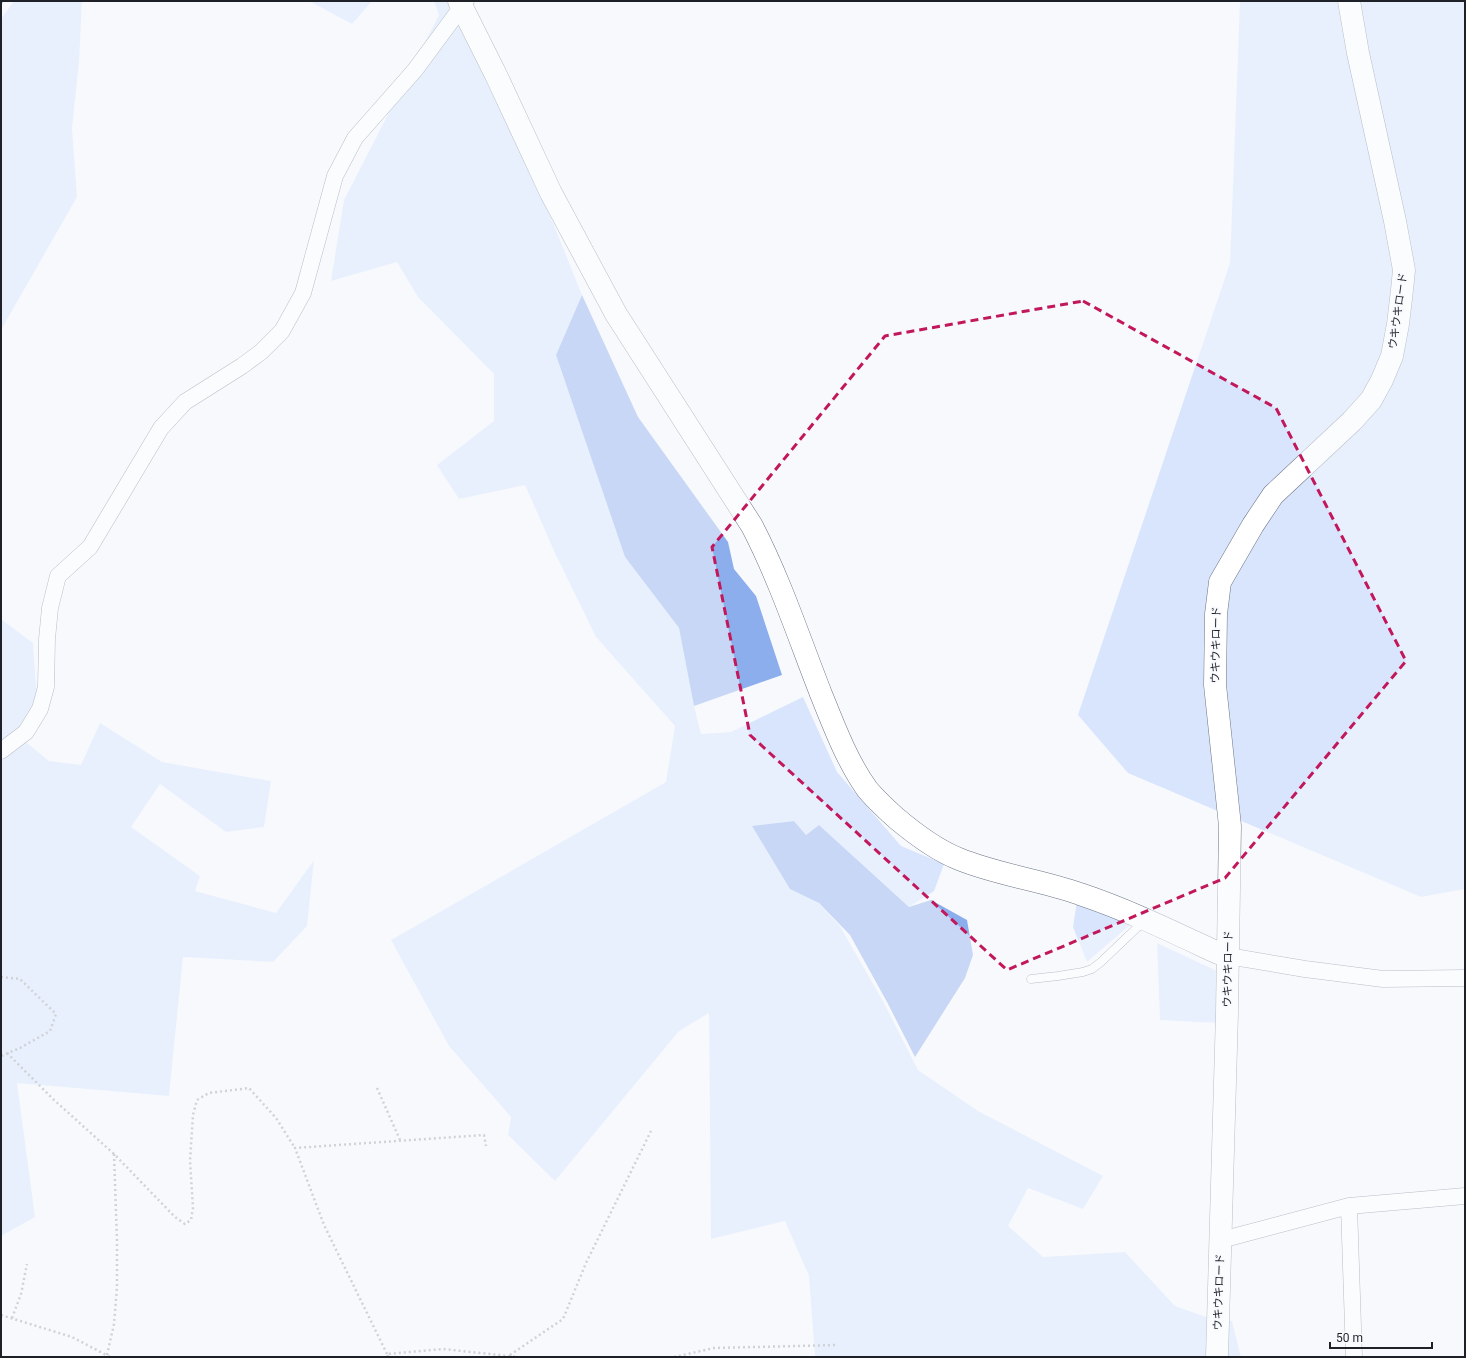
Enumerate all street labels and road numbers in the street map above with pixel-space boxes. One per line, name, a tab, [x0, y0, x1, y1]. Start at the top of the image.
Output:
street label: ウキウキロード	[1386, 272, 1410, 350]
street label: ウキウキロード	[1209, 606, 1223, 684]
street label: ウキウキロード	[1221, 930, 1235, 1008]
street label: ウキウキロード	[1211, 1253, 1227, 1331]

